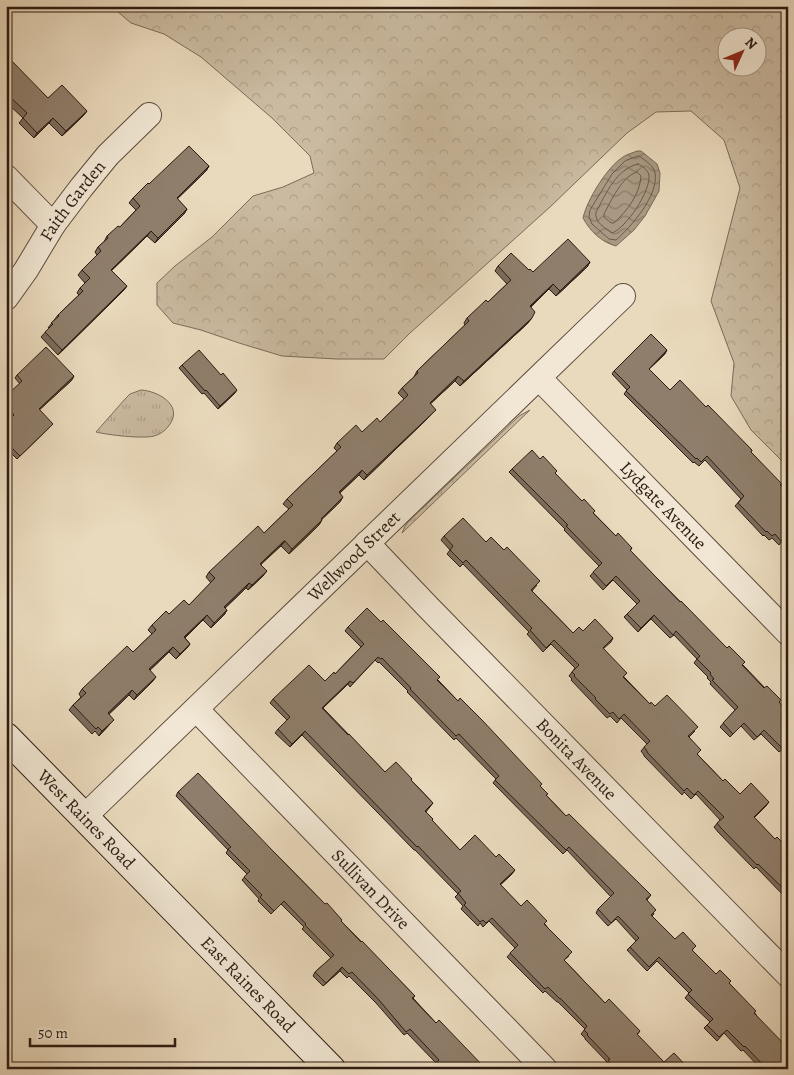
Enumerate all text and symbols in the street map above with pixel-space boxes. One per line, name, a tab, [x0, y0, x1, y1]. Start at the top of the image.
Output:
north arrow	[716, 28, 766, 78]
text: N	[741, 33, 761, 54]
street label: Faith Garden	[34, 155, 111, 246]
street label: Lydgate Avenue	[615, 456, 712, 555]
street label: Wellwood Street	[302, 506, 406, 607]
street label: Bonita Avenue	[531, 713, 622, 805]
street label: West Raines Road	[31, 763, 141, 875]
street label: Sullivan Drive	[326, 844, 415, 935]
street label: East Raines Road	[195, 931, 301, 1038]
scale bar	[30, 1015, 175, 1047]
text: 50 m	[38, 1023, 68, 1043]

